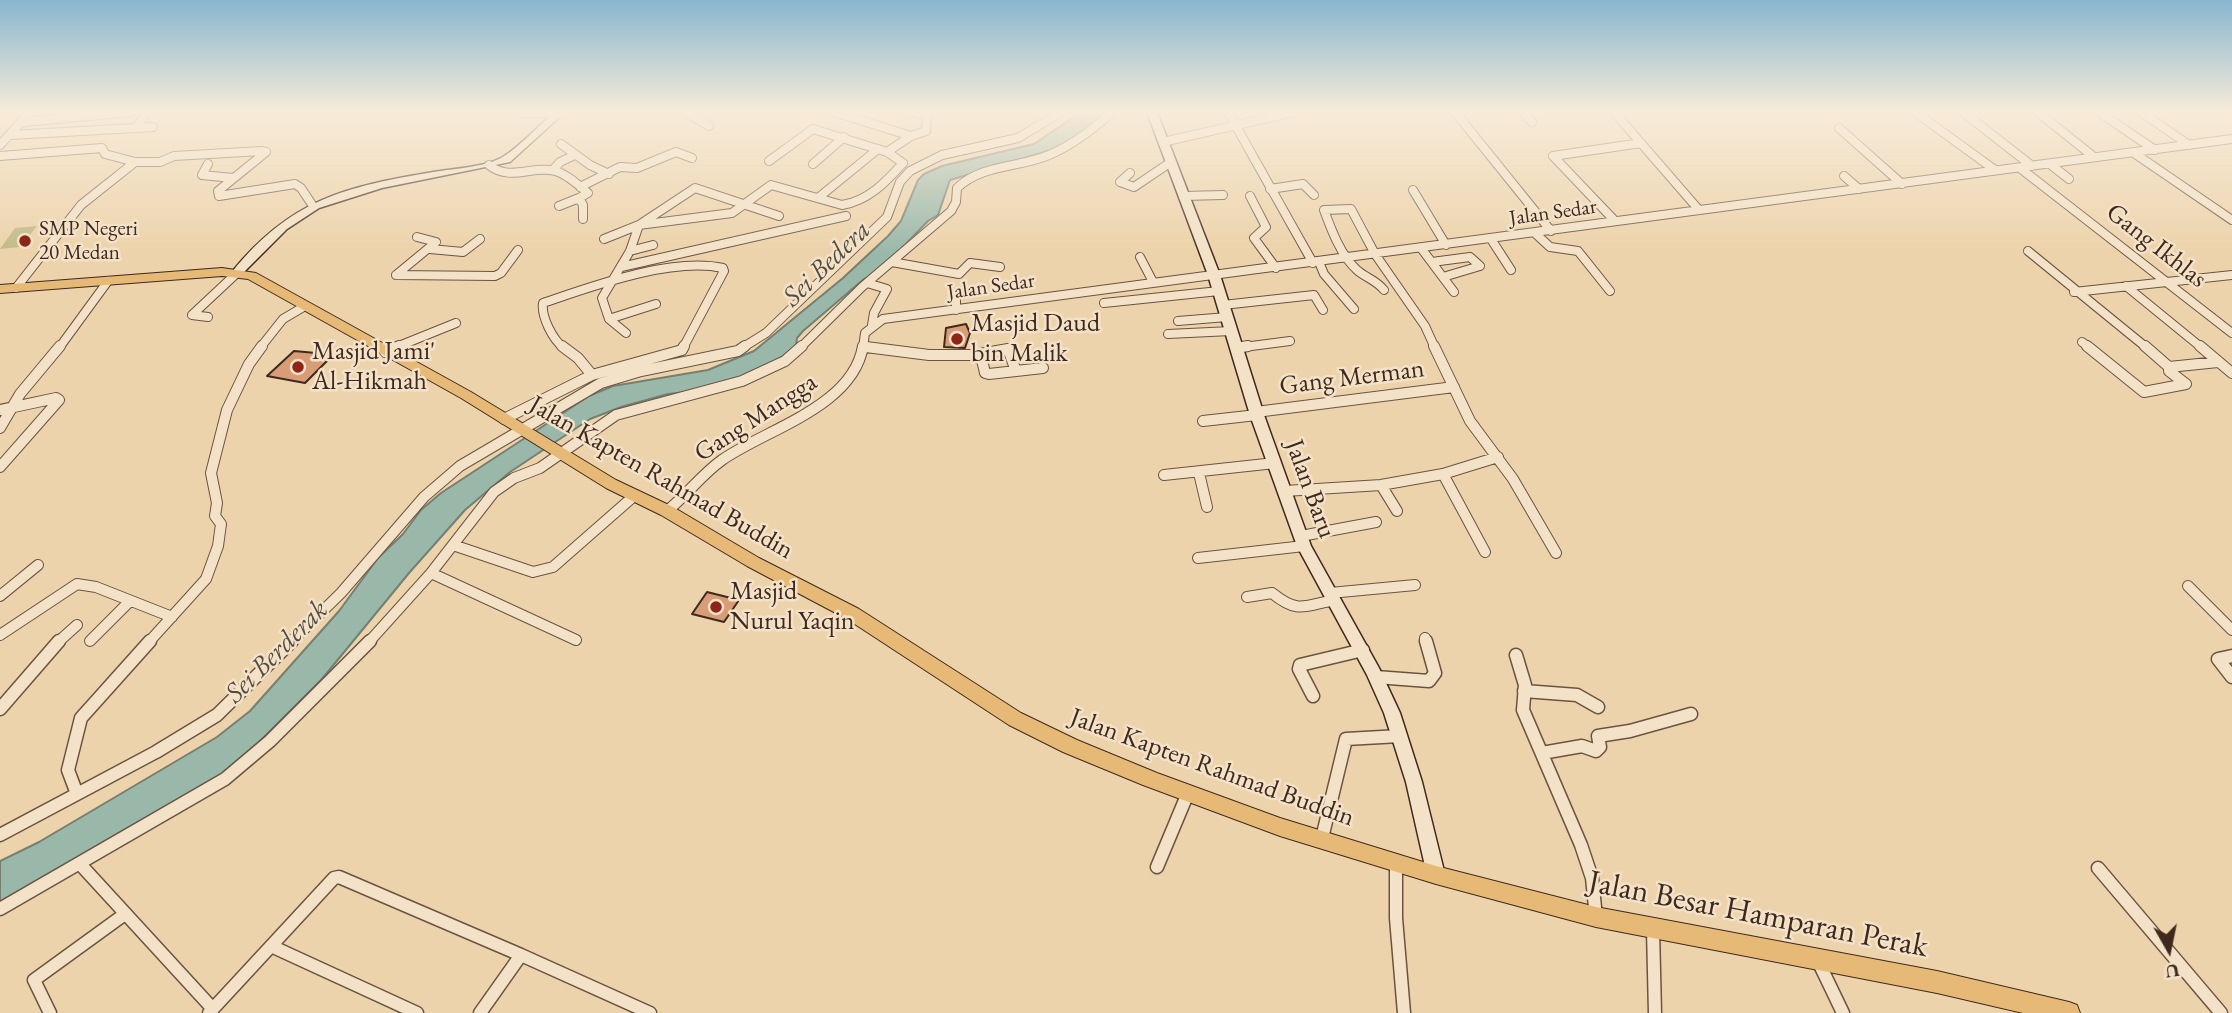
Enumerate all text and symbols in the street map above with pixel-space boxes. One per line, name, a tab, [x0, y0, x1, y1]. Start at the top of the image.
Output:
street label: Jalan Sedar	[1508, 194, 1598, 232]
street label: Gang Ikhlas	[2100, 197, 2212, 295]
water label: Sei Bedera	[776, 214, 878, 314]
place label: SMP Negeri 20 Medan	[39, 216, 138, 266]
marker: SMP Negeri 20 Medan	[17, 233, 33, 249]
street label: Jalan Sedar	[946, 268, 1036, 306]
place label: Masjid Daud bin Malik	[971, 308, 1100, 370]
marker: Masjid Daud bin Malik	[949, 331, 965, 347]
place label: Masjid Jami' Al-Hikmah	[312, 336, 435, 398]
street label: Gang Merman	[1278, 354, 1426, 402]
marker: Masjid Jami' Al-Hikmah	[290, 359, 306, 375]
street label: Gang Mangga	[689, 367, 823, 469]
street label: Jalan Kapten Rahmad Buddin	[523, 389, 799, 567]
street label: Jalan Baru	[1278, 435, 1342, 543]
place label: Masjid Nurul Yaqin	[730, 576, 855, 638]
water label: Sei Berderak	[218, 593, 336, 711]
marker: Masjid Nurul Yaqin	[708, 599, 724, 615]
street label: Jalan Kapten Rahmad Buddin	[1066, 702, 1358, 834]
street label: Jalan Besar Hamparan Perak	[1585, 863, 1931, 967]
north arrow	[2134, 915, 2204, 985]
text: U	[2163, 958, 2181, 985]

